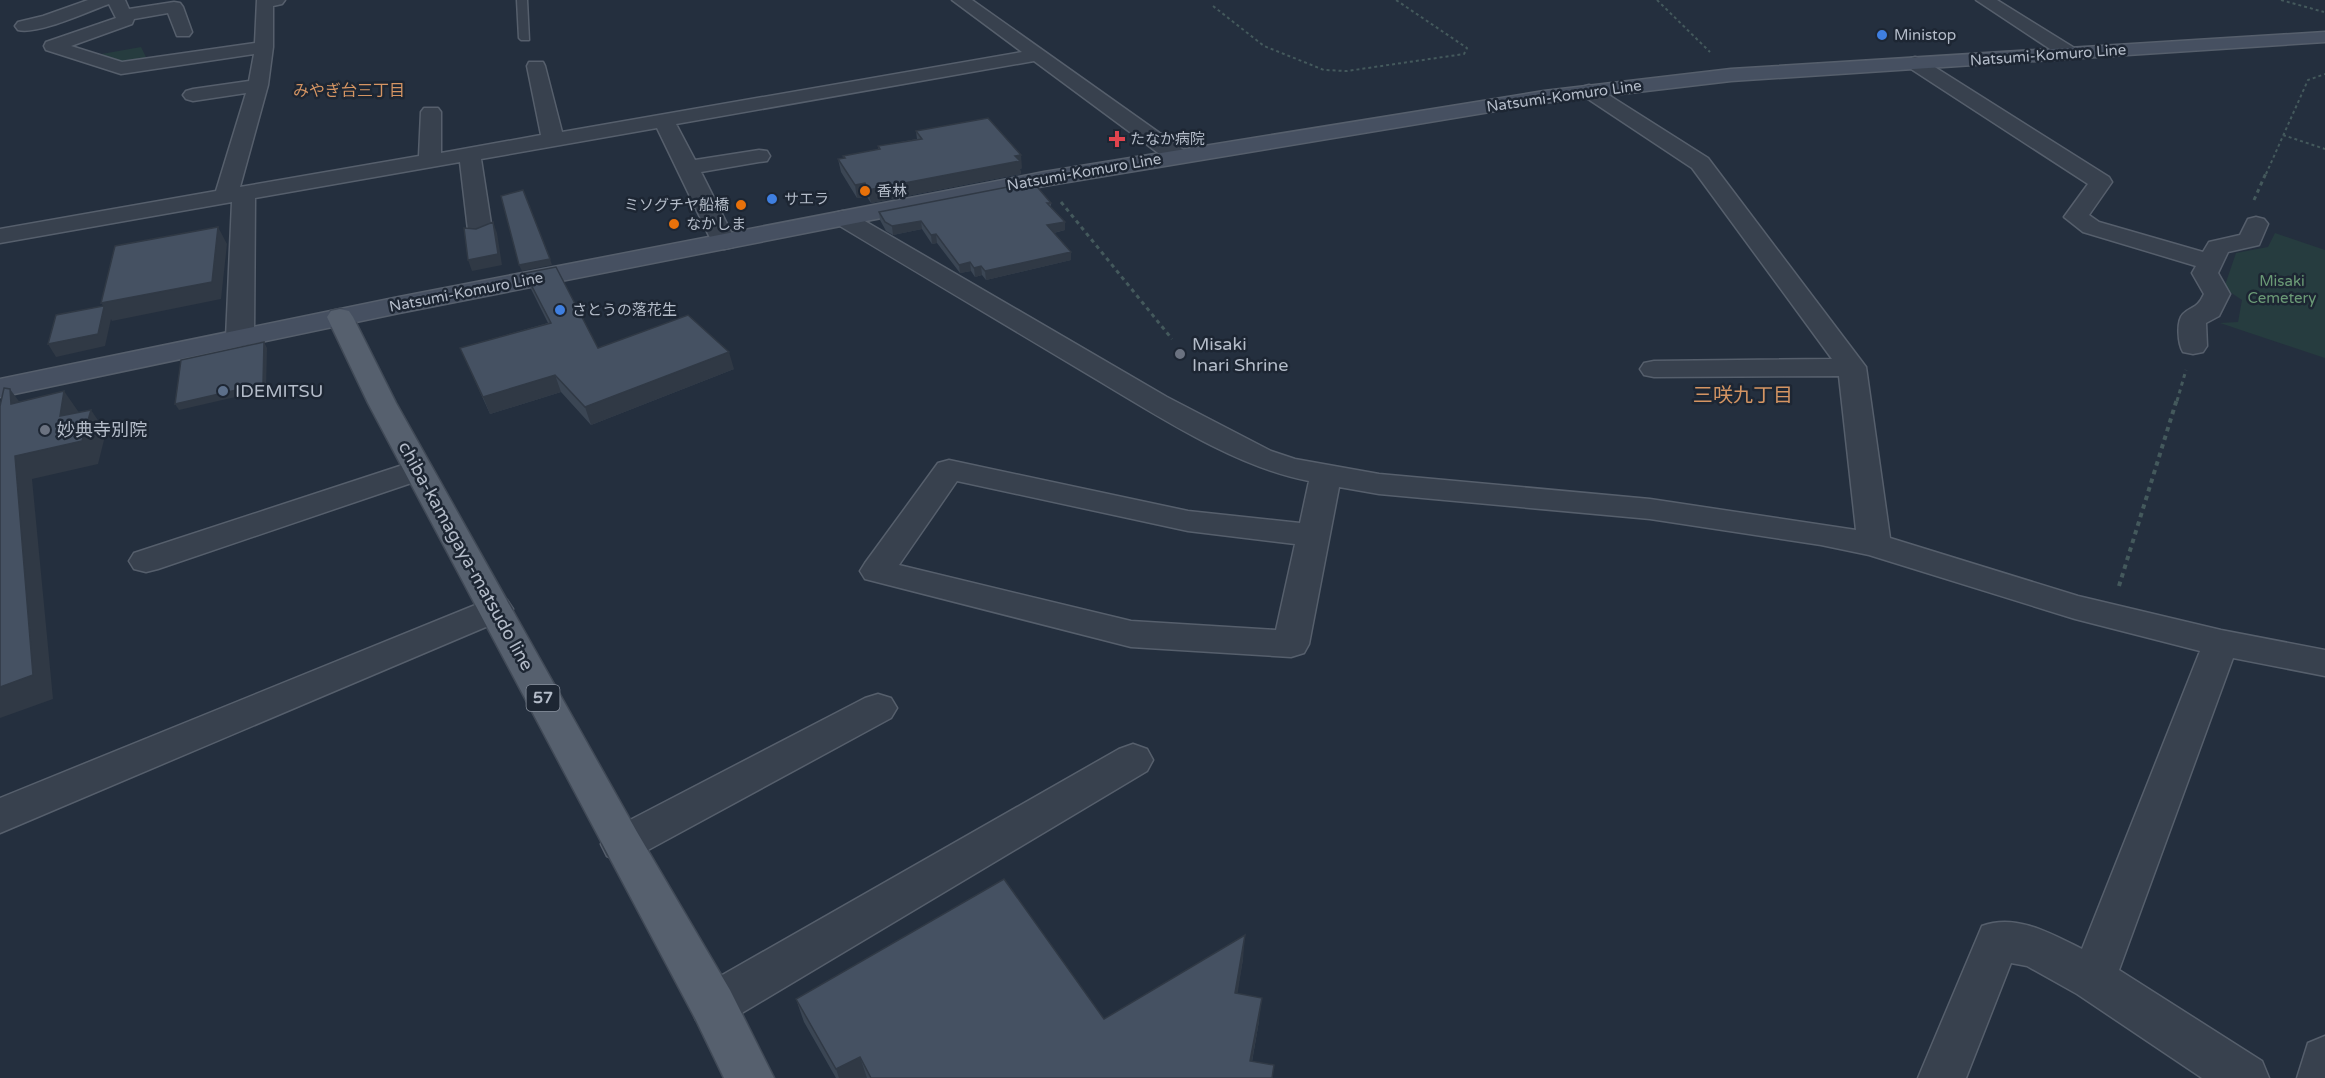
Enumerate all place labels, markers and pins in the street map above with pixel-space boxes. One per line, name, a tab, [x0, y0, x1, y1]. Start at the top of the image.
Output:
place label: Ministop	[1894, 26, 1956, 44]
marker: Ministop	[1875, 28, 1889, 42]
marker: たなか病院	[1108, 130, 1126, 148]
place label: たなか病院	[1130, 130, 1205, 148]
place label: 香林	[877, 182, 907, 200]
marker: 香林	[858, 184, 872, 198]
place label: サエラ	[784, 190, 829, 208]
marker: サエラ	[765, 192, 779, 206]
place label: ミソグチヤ船橋	[624, 196, 729, 214]
marker: ミソグチヤ船橋	[734, 198, 748, 212]
place label: なかしま	[686, 215, 746, 233]
marker: なかしま	[667, 217, 681, 231]
place label: さとうの落花生	[572, 301, 677, 319]
marker: さとうの落花生	[553, 303, 567, 317]
place label: Misaki Inari Shrine	[1192, 333, 1289, 376]
marker: Misaki Inari Shrine	[1173, 347, 1187, 361]
place label: IDEMITSU	[235, 380, 323, 402]
marker: IDEMITSU	[216, 384, 230, 398]
place label: 妙典寺別院	[57, 419, 147, 441]
marker: 妙典寺別院	[38, 423, 52, 437]

